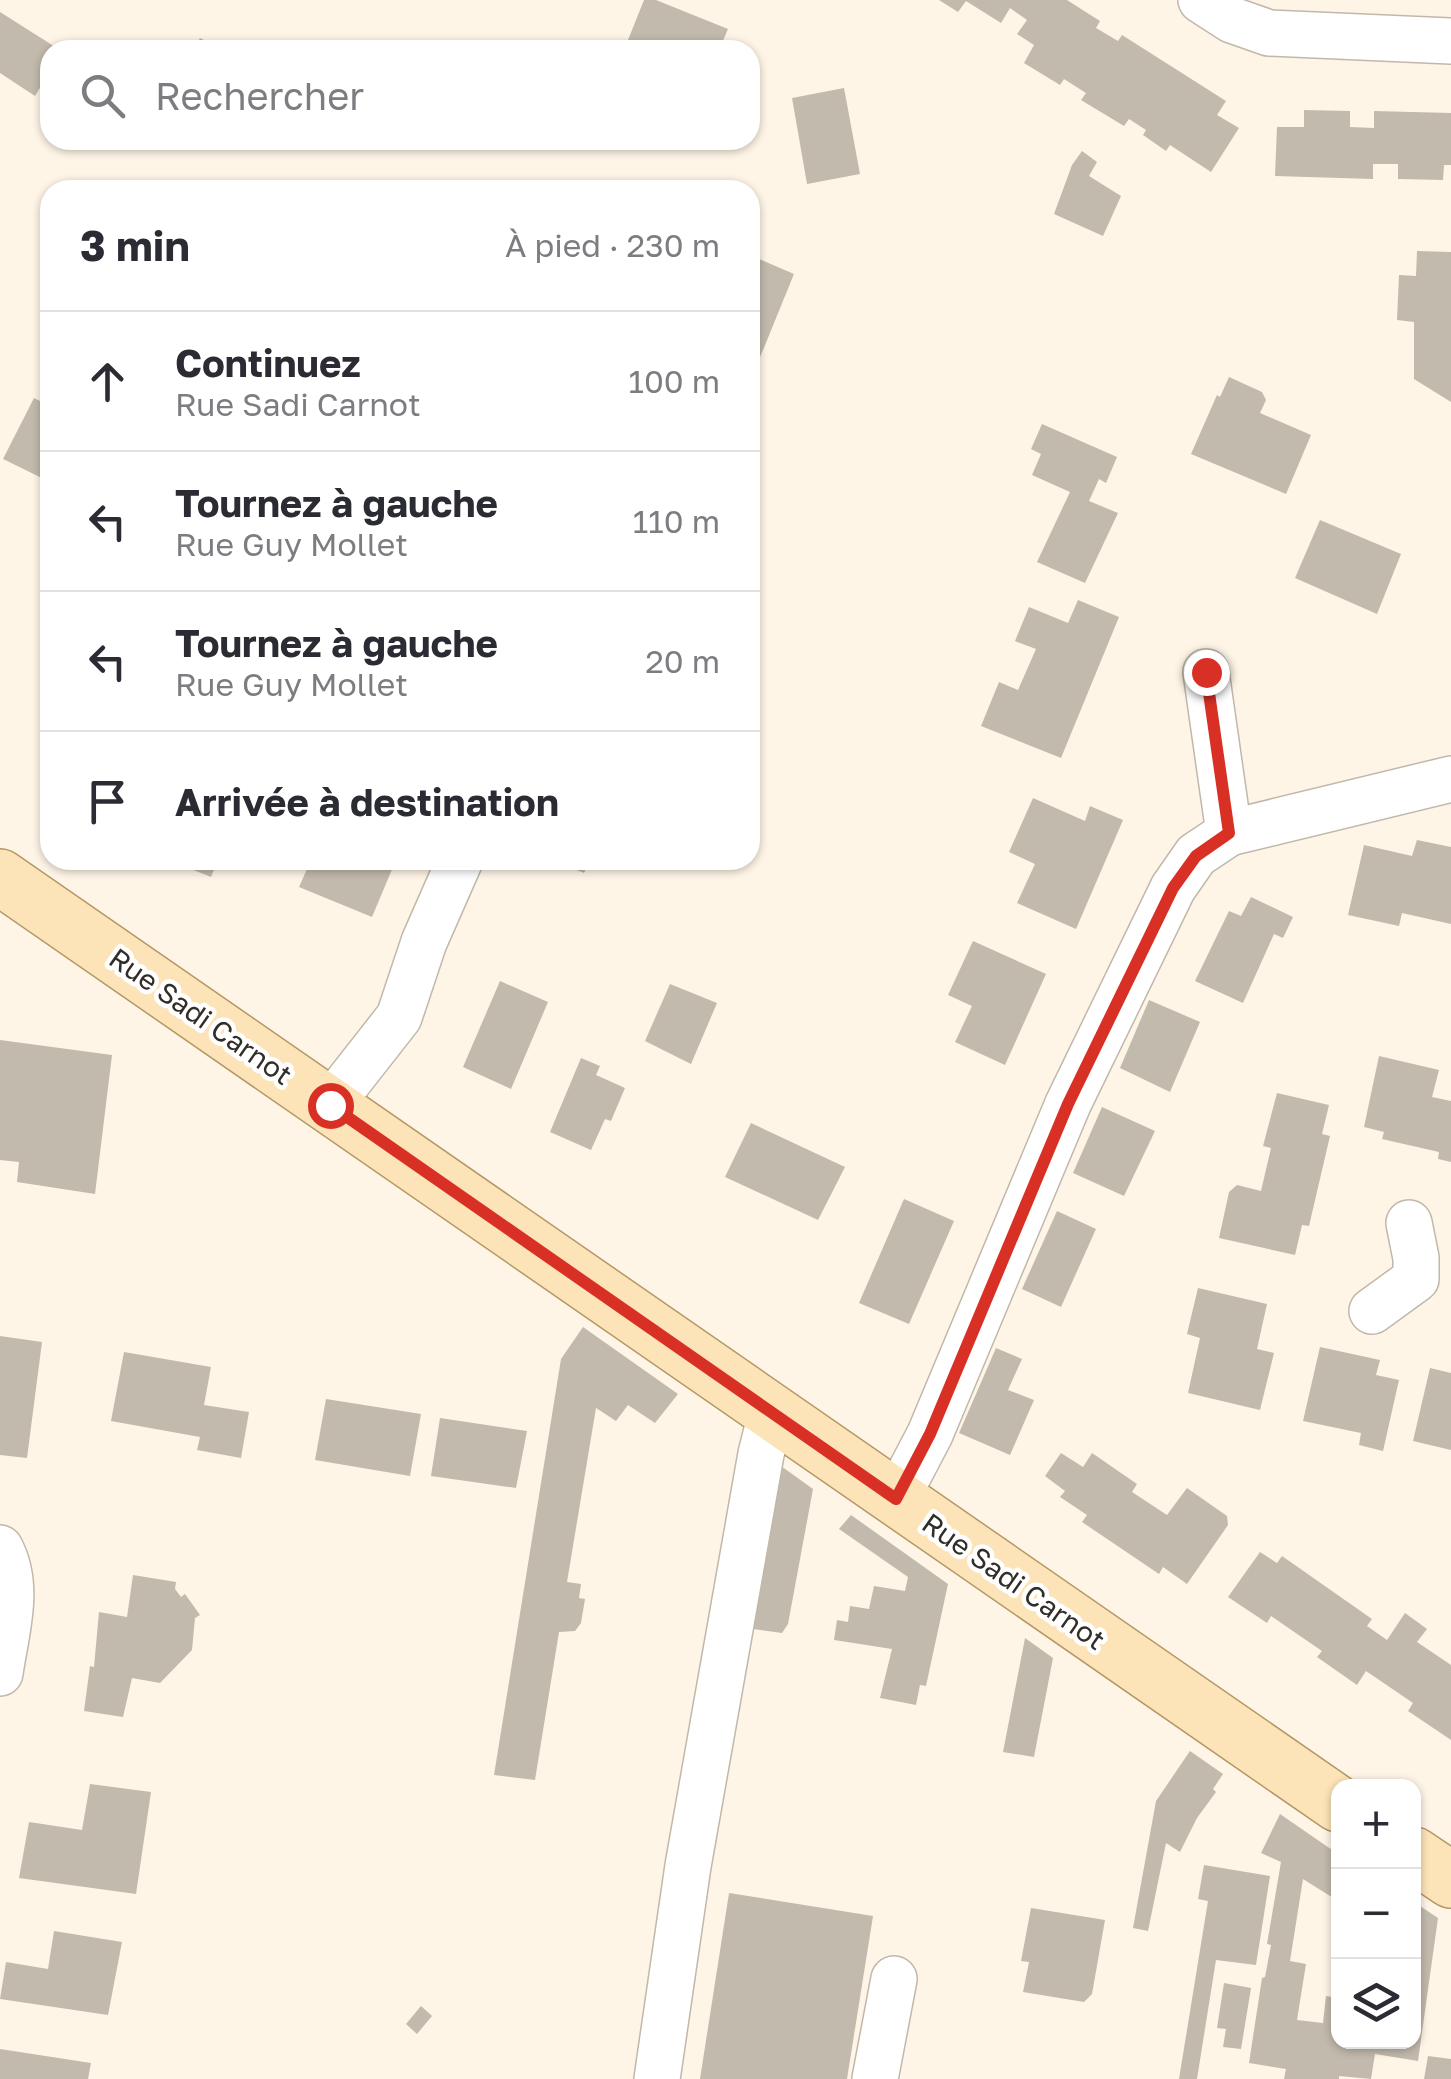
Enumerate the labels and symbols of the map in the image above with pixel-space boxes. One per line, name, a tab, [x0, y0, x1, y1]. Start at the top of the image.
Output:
route end	[1184, 650, 1230, 696]
street label: Rue Sadi Carnot	[103, 941, 299, 1091]
route start	[308, 1083, 354, 1129]
street label: Rue Sadi Carnot	[916, 1506, 1112, 1656]

